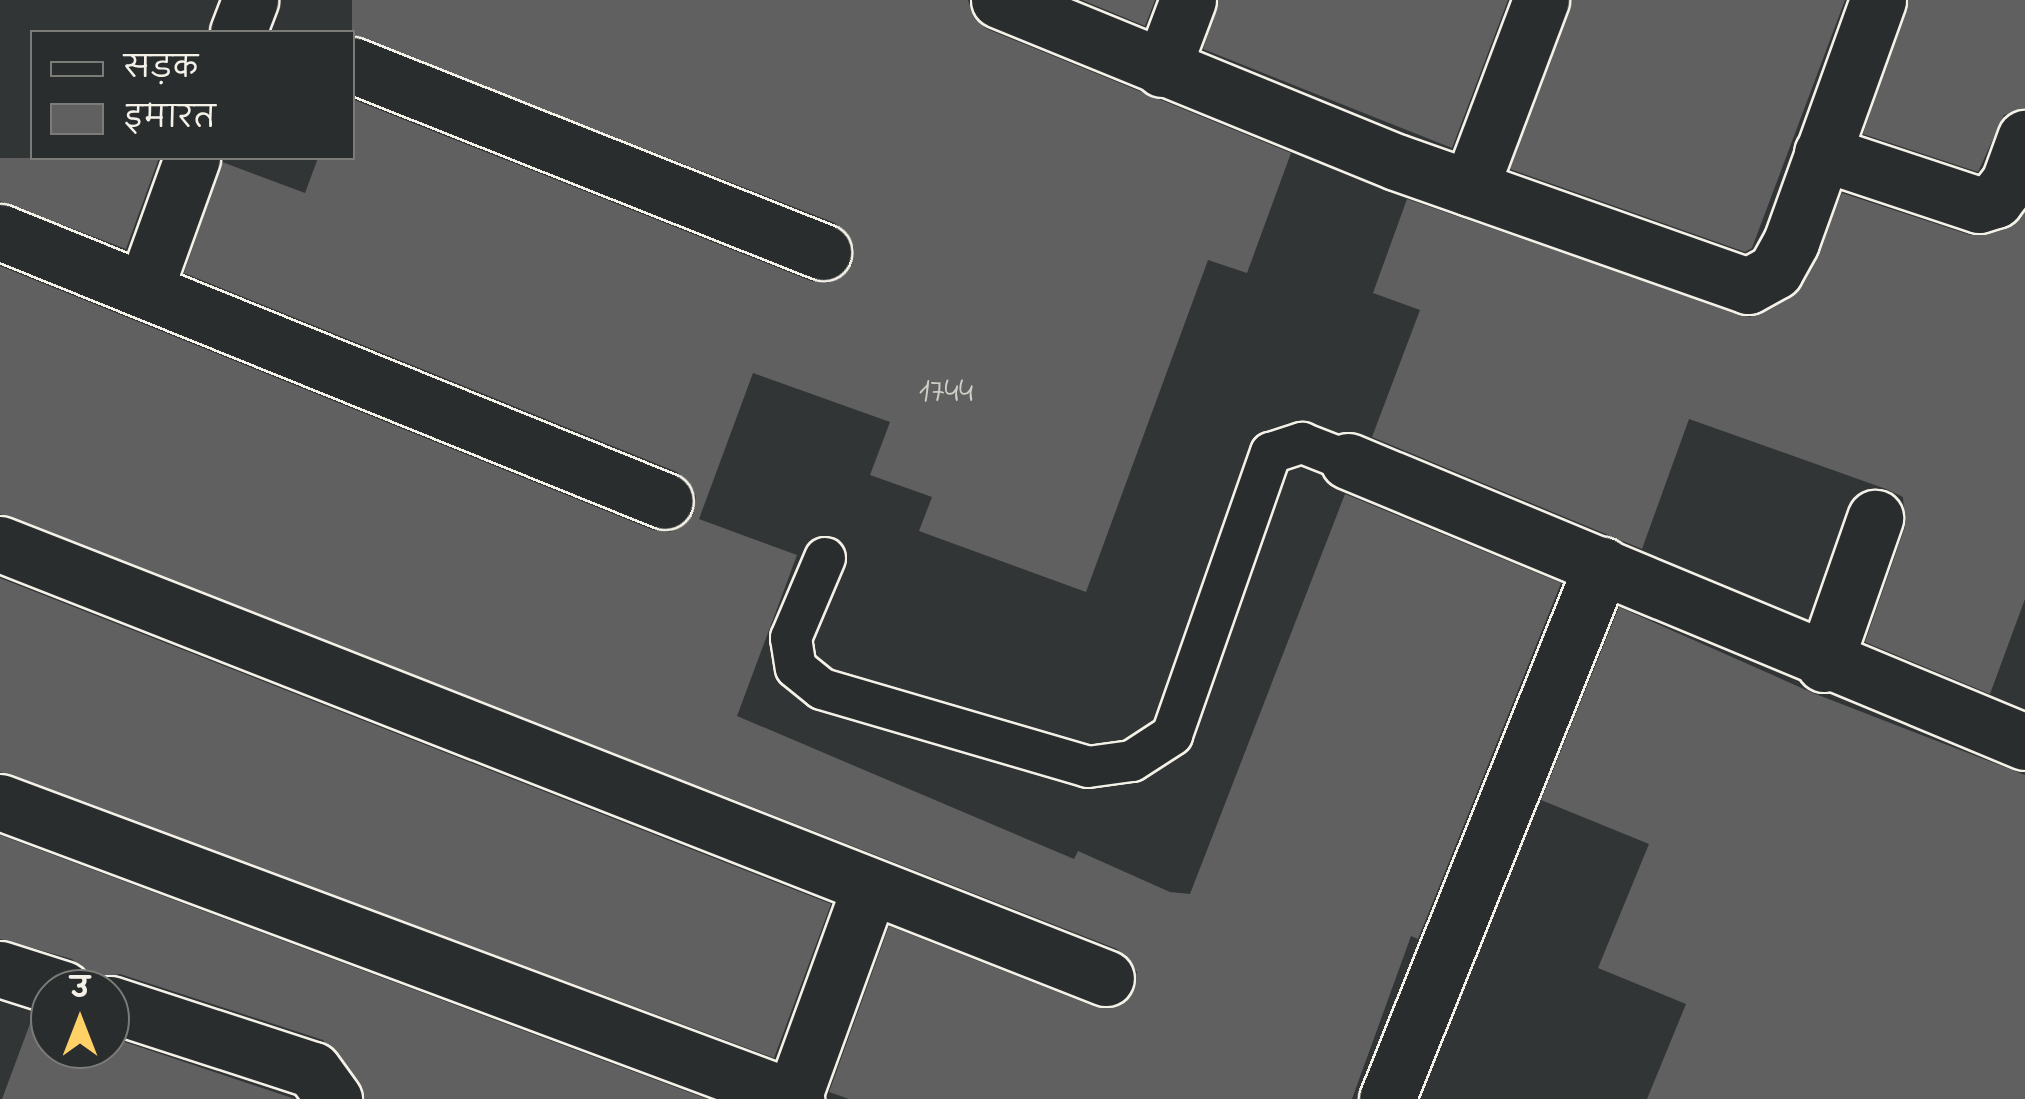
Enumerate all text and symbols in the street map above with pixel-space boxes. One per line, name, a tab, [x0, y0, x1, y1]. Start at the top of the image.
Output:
legend	[30, 30, 355, 160]
text: सड़क	[124, 48, 198, 92]
text: इमारत	[124, 98, 216, 142]
house number: 1744	[919, 372, 973, 414]
north arrow	[30, 969, 130, 1069]
text: उ	[71, 970, 89, 1011]

